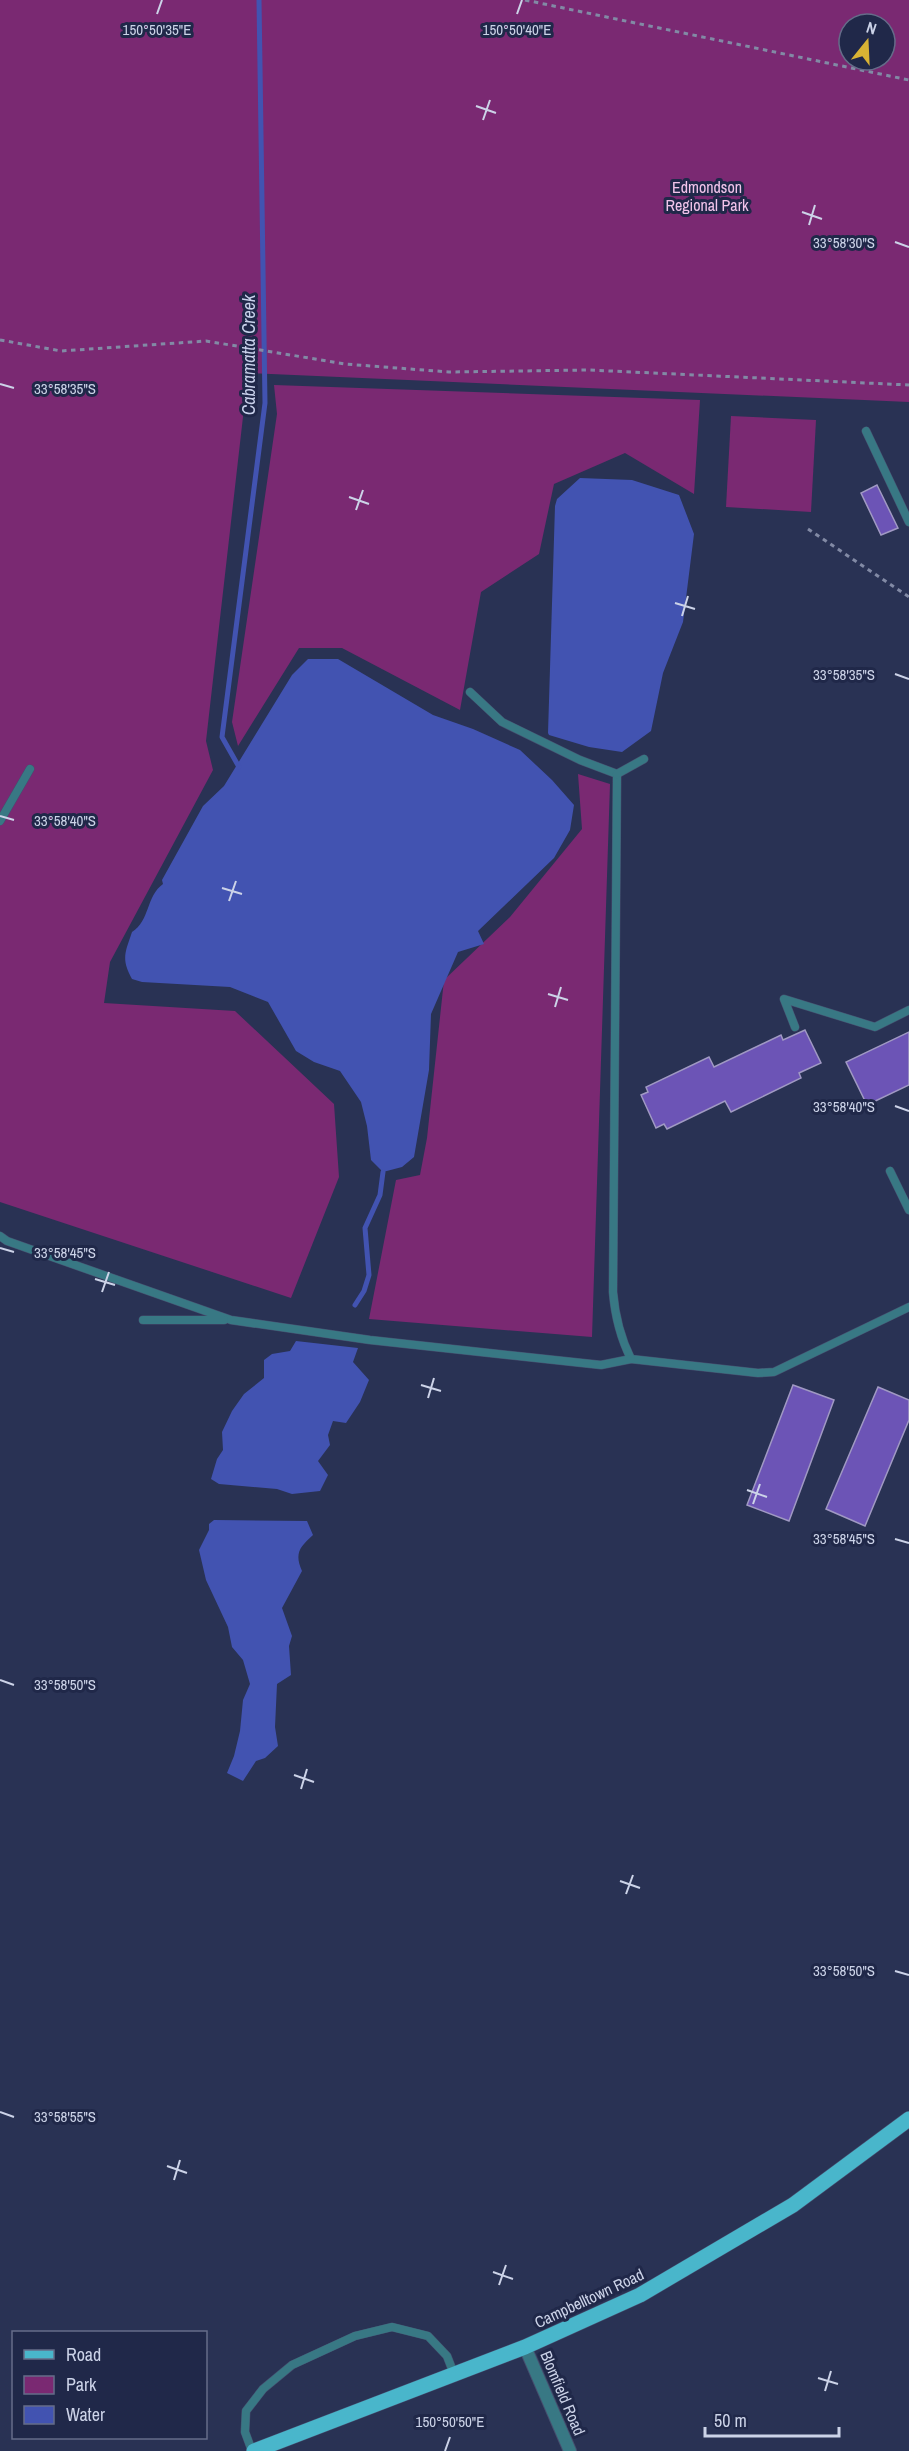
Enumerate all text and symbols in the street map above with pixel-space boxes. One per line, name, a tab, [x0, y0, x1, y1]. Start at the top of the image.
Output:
north arrow	[837, 12, 897, 72]
text: N	[864, 16, 880, 40]
text: 150°50'35"E	[123, 19, 191, 40]
text: 150°50'40"E	[483, 19, 551, 40]
park label: Edmondson Regional Park	[665, 176, 749, 216]
text: 33°58'30"S	[813, 232, 875, 253]
water label: Cabramatta Creek	[236, 294, 261, 415]
text: 33°58'35"S	[34, 378, 96, 399]
text: 33°58'35"S	[813, 664, 875, 685]
text: 33°58'40"S	[34, 810, 96, 831]
text: 33°58'40"S	[813, 1096, 875, 1117]
text: 33°58'45"S	[34, 1242, 96, 1263]
text: 33°58'45"S	[813, 1528, 875, 1549]
text: 33°58'50"S	[34, 1674, 96, 1695]
text: 33°58'50"S	[813, 1960, 875, 1981]
text: 33°58'55"S	[34, 2106, 96, 2127]
street label: Campbelltown Road	[531, 2263, 647, 2333]
legend	[12, 2331, 207, 2439]
text: Road	[66, 2342, 101, 2367]
street label: Blomfield Road	[535, 2347, 591, 2439]
text: Park	[66, 2372, 97, 2397]
scale bar	[705, 2400, 838, 2438]
text: Water	[66, 2402, 105, 2427]
text: 50 m	[714, 2408, 747, 2433]
text: 150°50'50"E	[416, 2411, 484, 2432]

